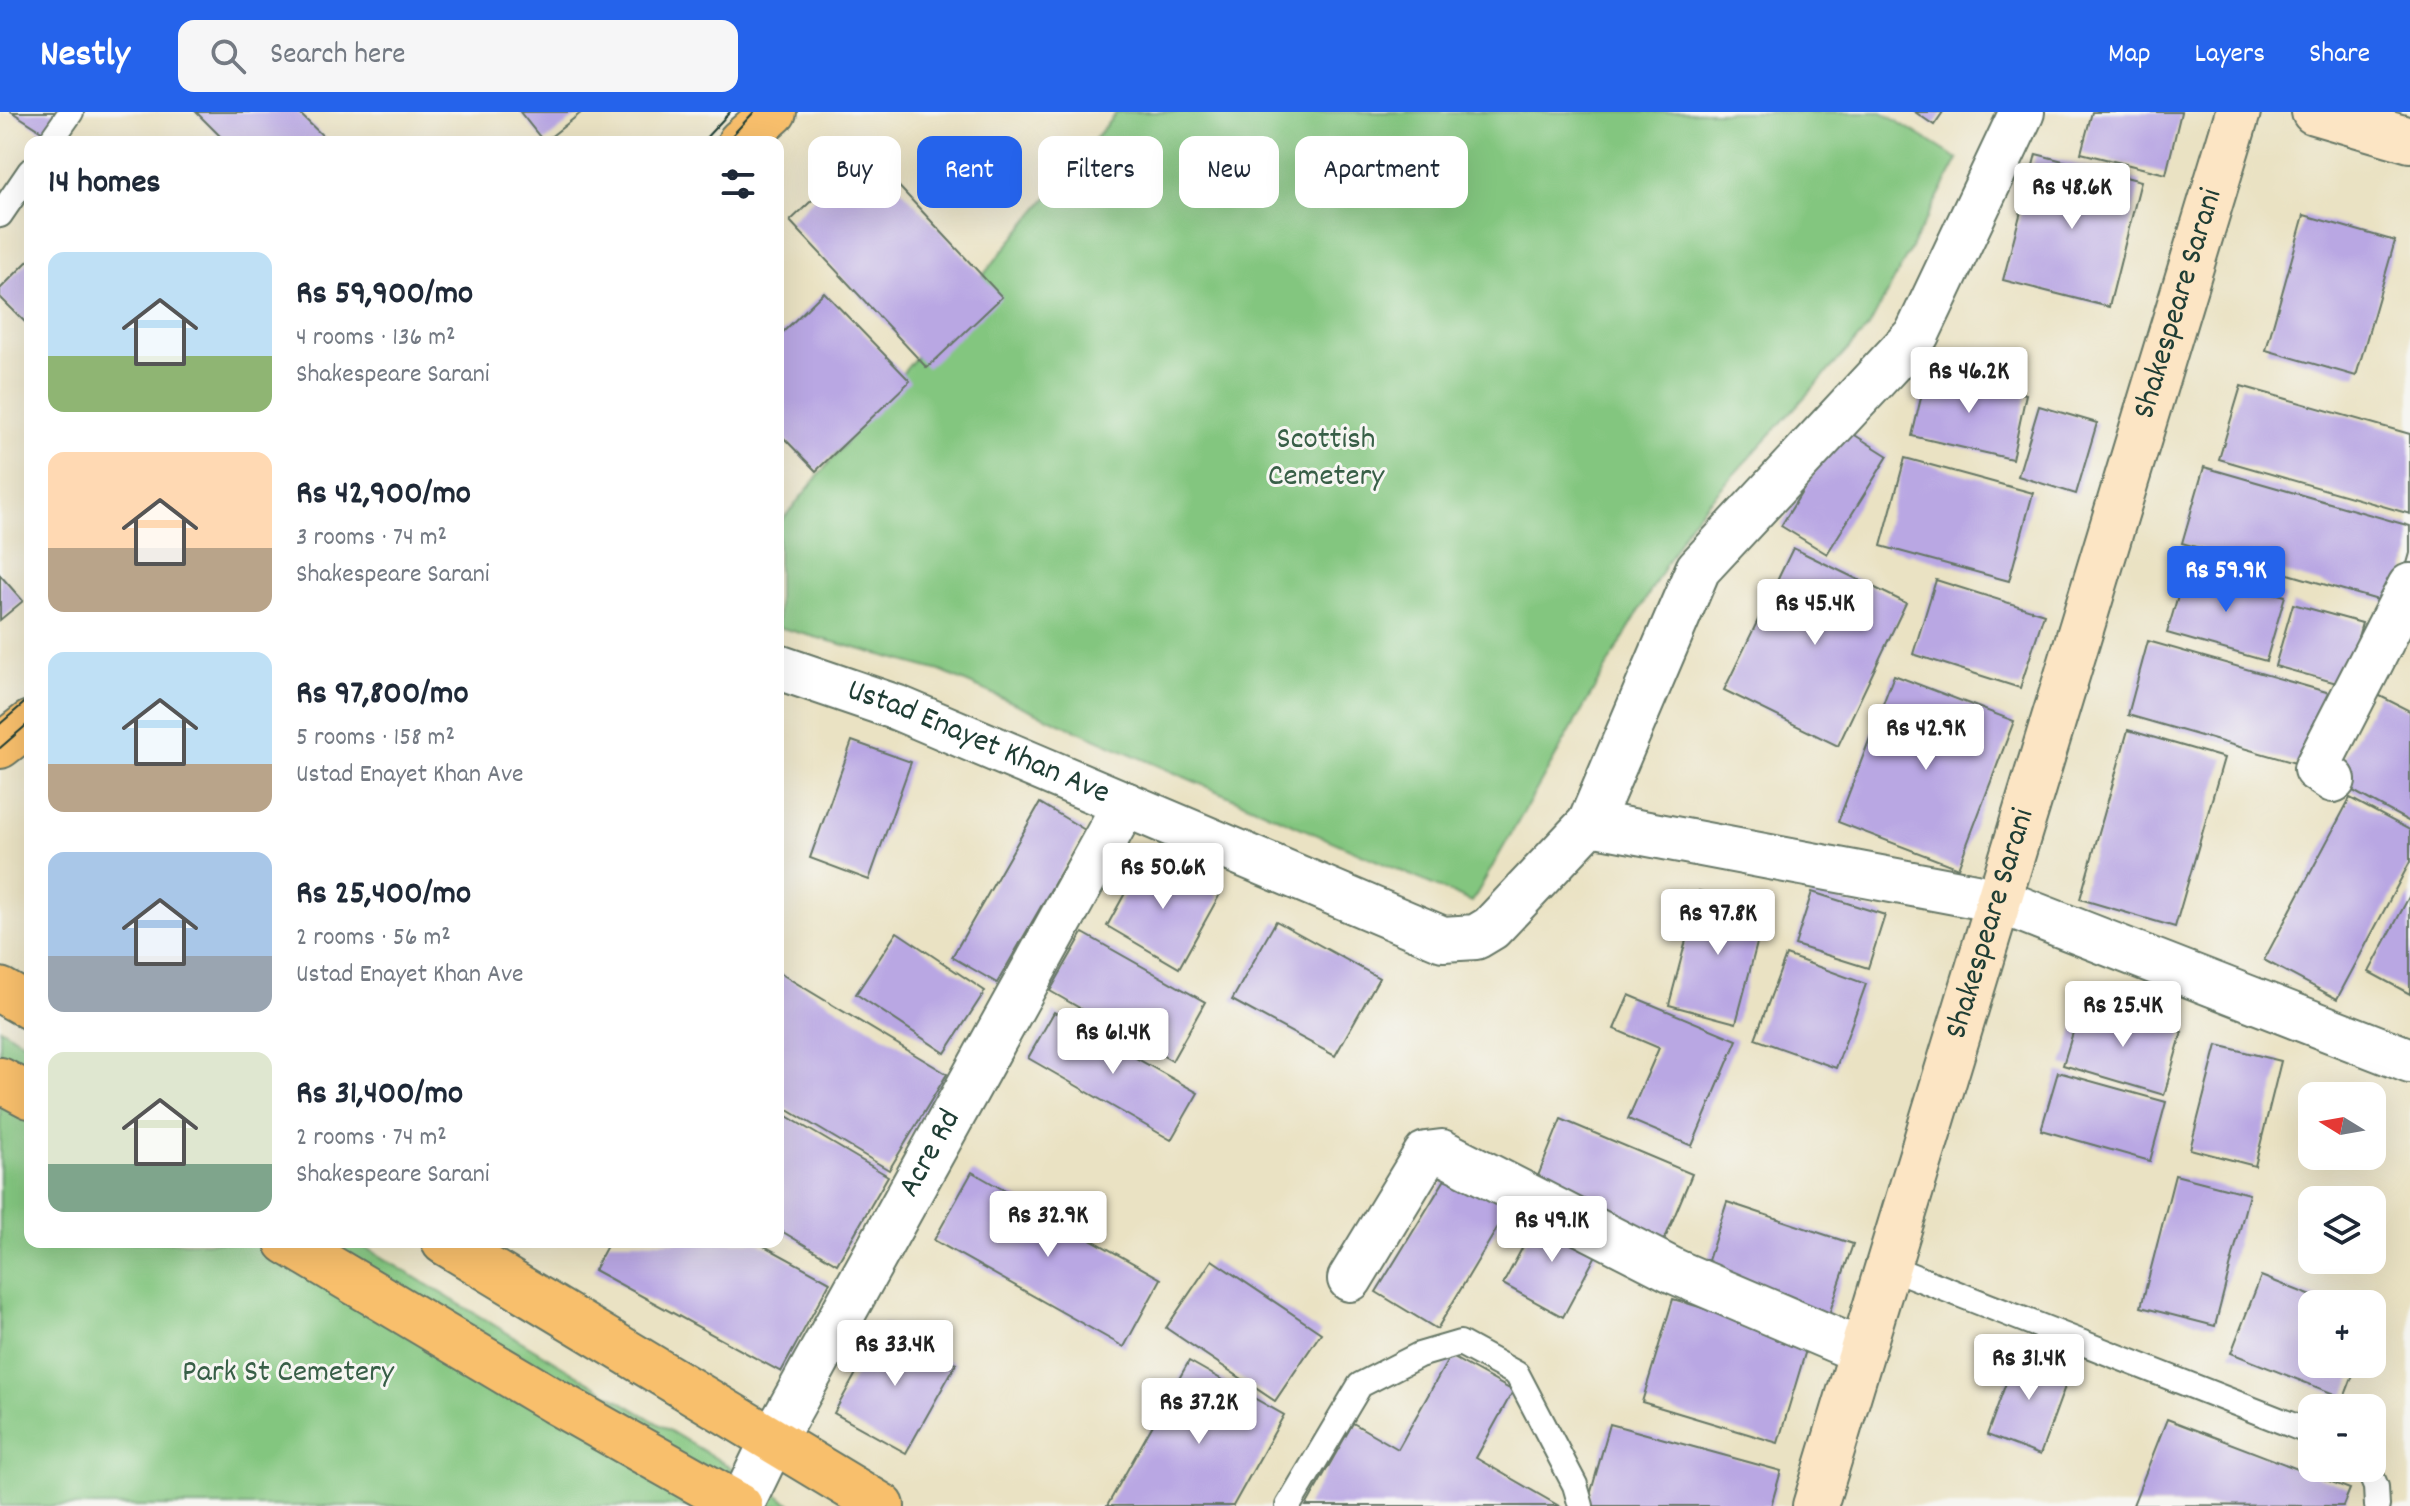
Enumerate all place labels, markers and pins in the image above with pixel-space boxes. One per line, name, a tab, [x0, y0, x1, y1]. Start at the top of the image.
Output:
pin: Rs 48.6K	[1989, 163, 2155, 231]
pin: Rs 46.2K	[1886, 347, 2052, 415]
pin: Rs 59.9K	[2143, 546, 2309, 614]
pin: Rs 45.4K	[1732, 579, 1898, 647]
pin: Rs 42.9K	[1843, 704, 2009, 772]
pin: Rs 50.6K	[1080, 843, 1246, 911]
pin: Rs 97.8K	[1635, 889, 1801, 957]
pin: Rs 25.4K	[2040, 981, 2206, 1049]
pin: Rs 61.4K	[1030, 1008, 1196, 1076]
pin: Rs 32.9K	[965, 1191, 1131, 1259]
pin: Rs 49.1K	[1469, 1196, 1635, 1264]
pin: Rs 33.4K	[812, 1320, 978, 1388]
pin: Rs 31.4K	[1946, 1334, 2112, 1402]
pin: Rs 37.2K	[1116, 1378, 1282, 1446]

